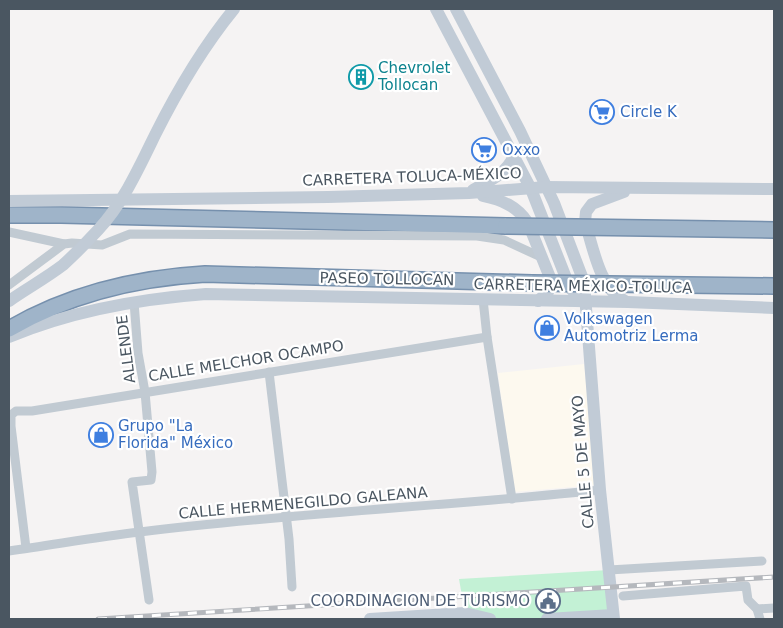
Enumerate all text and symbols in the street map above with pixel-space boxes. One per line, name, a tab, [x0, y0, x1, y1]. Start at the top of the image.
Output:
place label: Chevrolet Tollocan	[377, 59, 450, 94]
building icon: Chevrolet Tollocan	[348, 64, 374, 90]
supermarket icon: Circle K	[589, 99, 615, 125]
place label: Circle K	[620, 103, 678, 121]
supermarket icon: Oxxo	[471, 137, 497, 163]
place label: Oxxo	[502, 141, 540, 159]
street label: CARRETERA TOLUCA-MÉXICO	[302, 163, 522, 190]
street label: PASEO TOLLOCAN	[319, 269, 455, 289]
street label: CARRETERA MÉXICO-TOLUCA	[474, 274, 693, 297]
place label: Volkswagen Automotriz Lerma	[564, 310, 699, 345]
street label: ALLENDE	[113, 314, 139, 384]
shop icon: Volkswagen Automotriz Lerma	[534, 315, 560, 341]
street label: CALLE MELCHOR OCAMPO	[147, 337, 345, 385]
street label: CALLE 5 DE MAYO	[568, 394, 598, 530]
place label: Grupo "La Florida" México	[118, 417, 233, 452]
shop icon: Grupo "La Florida" México	[88, 422, 114, 448]
street label: CALLE HERMENEGILDO GALEANA	[178, 483, 429, 523]
public building icon: COORDINACION DE TURISMO	[535, 588, 561, 614]
place label: COORDINACION DE TURISMO	[311, 592, 530, 610]

